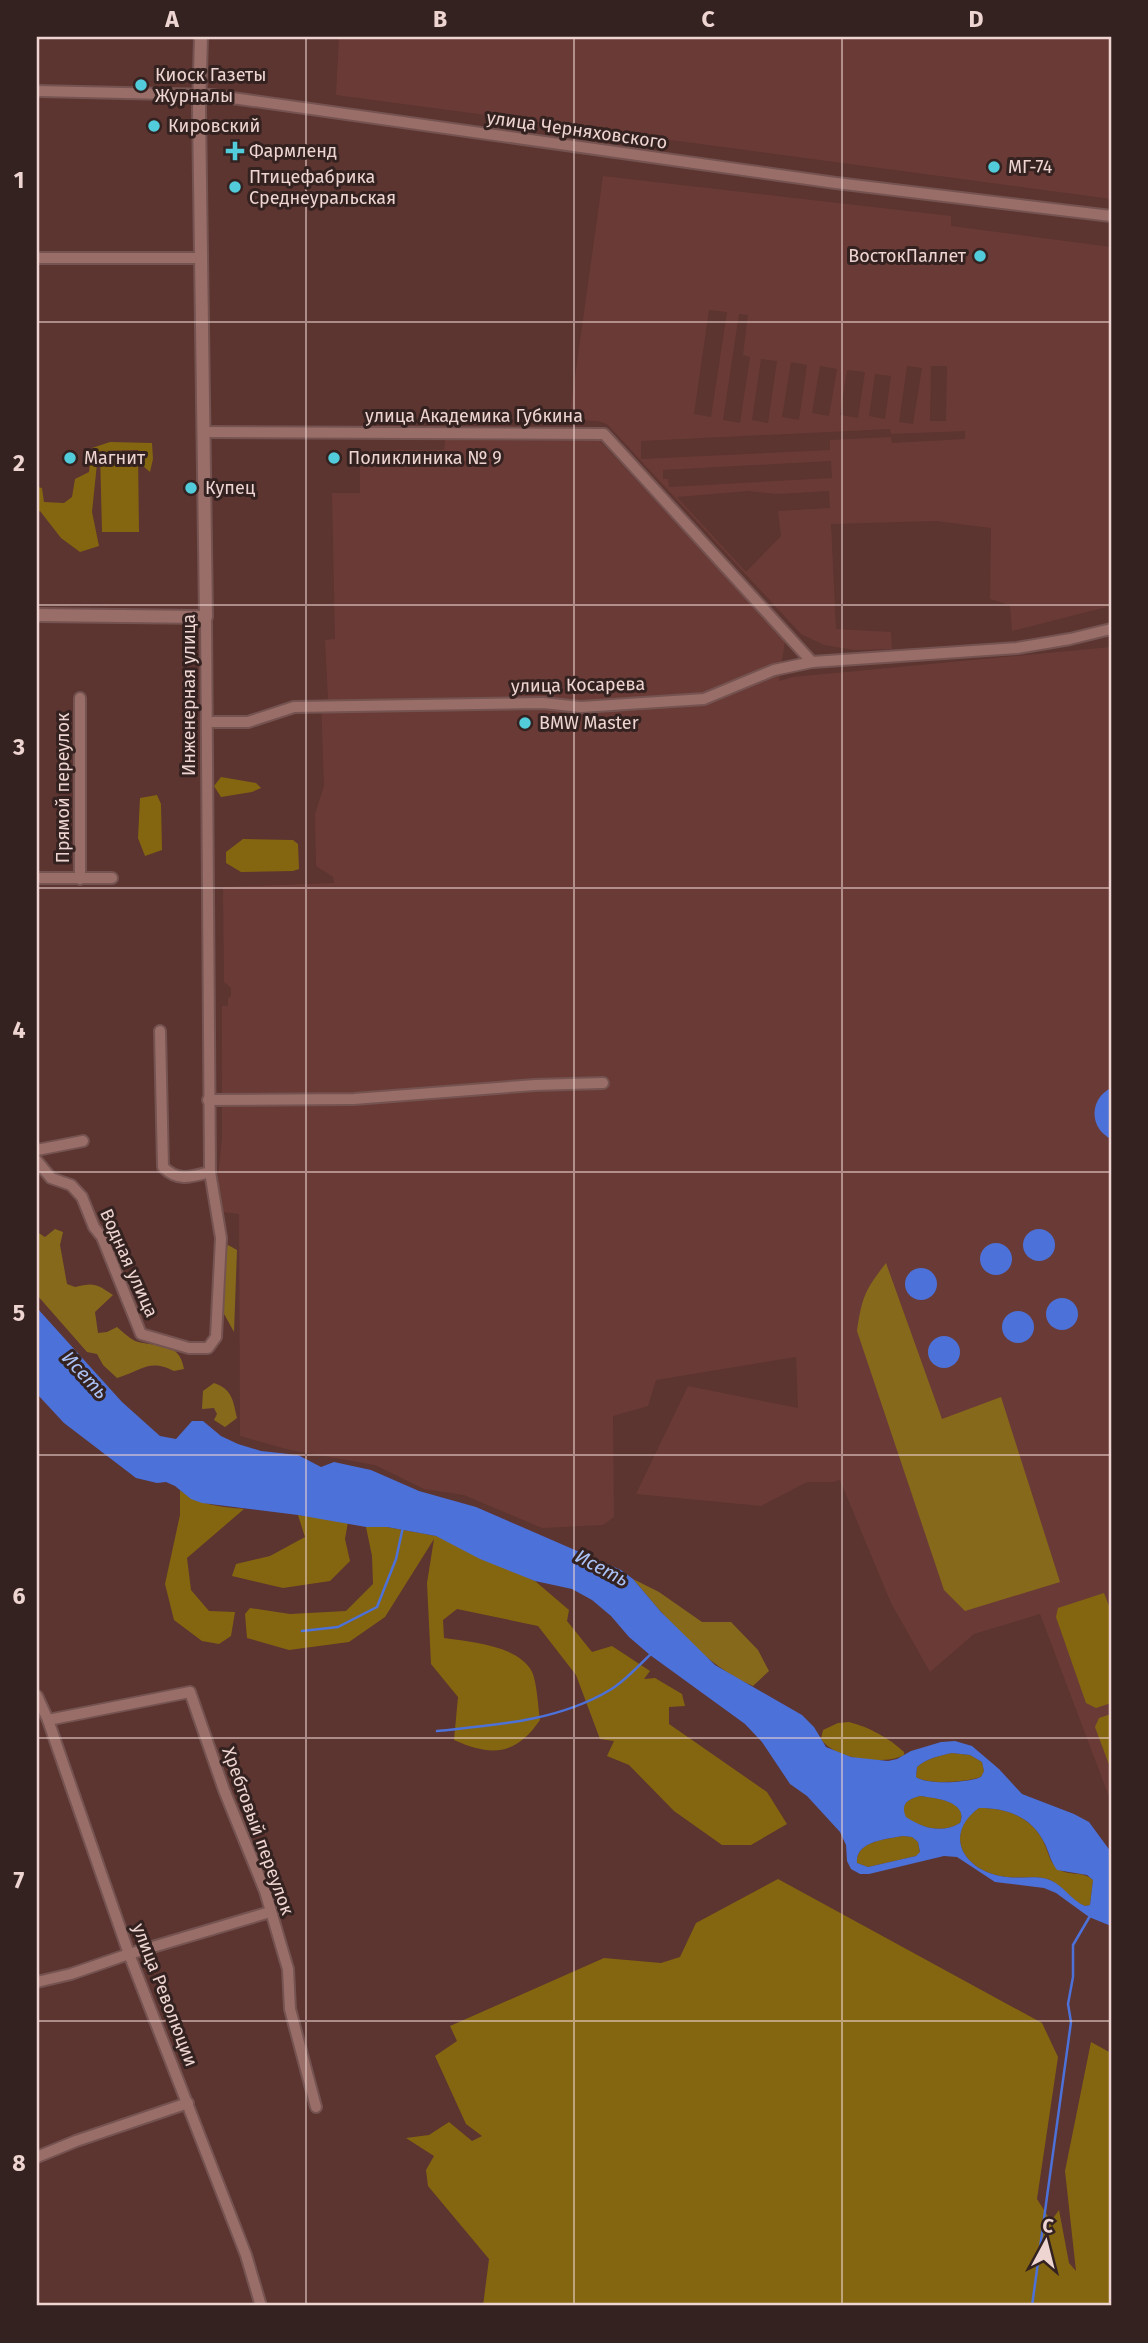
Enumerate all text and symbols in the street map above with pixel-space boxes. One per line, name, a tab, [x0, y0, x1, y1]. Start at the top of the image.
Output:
text: A	[164, 5, 179, 33]
text: B	[433, 5, 447, 33]
text: C	[701, 5, 715, 33]
text: D	[969, 5, 984, 33]
place label: Киоск Газеты Журналы	[155, 64, 266, 107]
marker: Киоск Газеты Журналы	[133, 77, 149, 93]
street label: улица Черняховского	[485, 106, 669, 154]
place label: Кировский	[168, 115, 260, 137]
marker: Кировский	[146, 118, 162, 134]
place label: Фармленд	[249, 140, 337, 162]
marker: Фармленд	[227, 143, 243, 159]
place label: МГ-74	[1008, 156, 1053, 178]
marker: МГ-74	[986, 159, 1002, 175]
text: 1	[14, 166, 24, 194]
place label: Птицефабрика Среднеуральская	[249, 166, 396, 209]
marker: Птицефабрика Среднеуральская	[227, 179, 243, 195]
place label: ВостокПаллет	[848, 245, 967, 267]
marker: ВостокПаллет	[972, 248, 988, 264]
street label: улица Академика Губкина	[365, 405, 583, 427]
place label: Магнит	[84, 447, 146, 469]
place label: Поликлиника № 9	[348, 447, 502, 469]
text: 2	[13, 449, 25, 477]
marker: Магнит	[62, 450, 78, 466]
marker: Поликлиника № 9	[326, 450, 342, 466]
place label: Купец	[205, 477, 256, 499]
marker: Купец	[183, 480, 199, 496]
street label: Инженерная улица	[178, 614, 200, 776]
street label: улица Косарева	[511, 673, 645, 697]
street label: Прямой переулок	[52, 712, 74, 863]
place label: BMW Master	[539, 712, 639, 734]
marker: BMW Master	[517, 715, 533, 731]
text: 3	[12, 733, 25, 761]
text: 4	[13, 1016, 26, 1044]
street label: Водная улица	[95, 1205, 163, 1321]
text: 5	[13, 1299, 25, 1327]
water label: Исеть	[57, 1346, 113, 1404]
water label: Исеть	[571, 1544, 633, 1592]
text: 6	[13, 1582, 26, 1610]
street label: Хребтовый переулок	[217, 1744, 299, 1919]
text: 7	[14, 1866, 25, 1894]
street label: улица Революции	[128, 1920, 202, 2070]
text: 8	[12, 2149, 26, 2177]
north arrow	[1012, 2206, 1082, 2276]
text: С	[1041, 2214, 1055, 2238]

